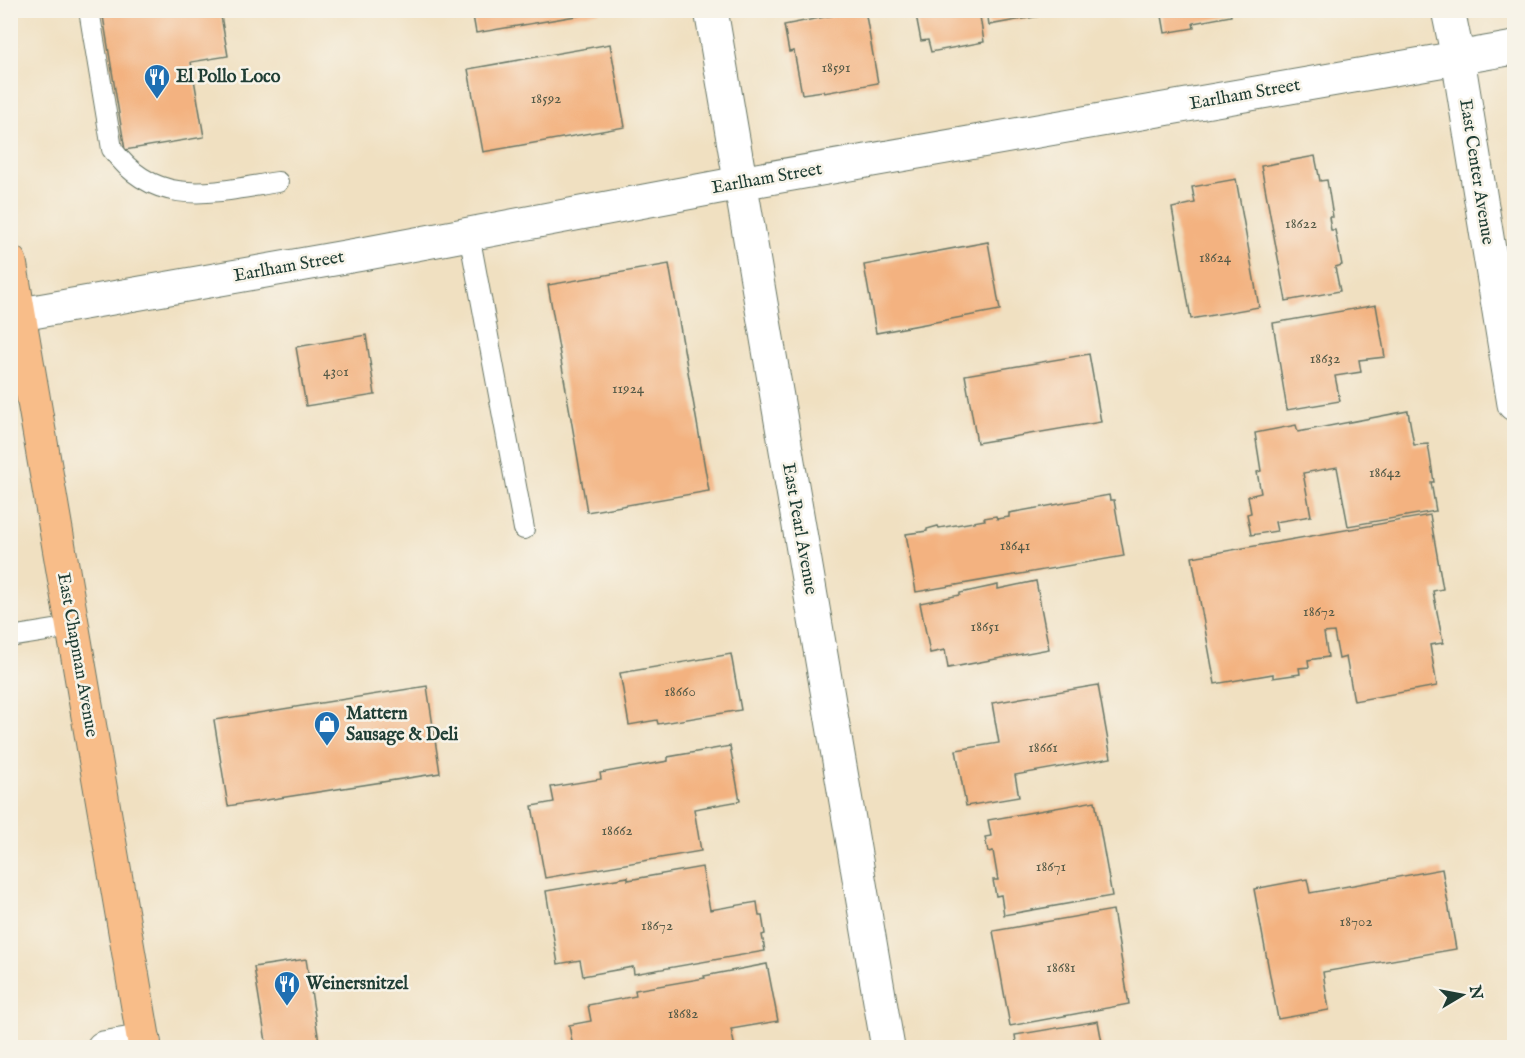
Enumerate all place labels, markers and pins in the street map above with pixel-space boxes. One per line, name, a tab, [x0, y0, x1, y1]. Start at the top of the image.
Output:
restaurant icon: El Pollo Loco	[142, 62, 172, 100]
place label: El Pollo Loco	[176, 66, 281, 89]
place label: Mattern Sausage & Deli	[346, 703, 458, 747]
shop icon: Mattern Sausage & Deli	[312, 709, 342, 747]
restaurant icon: Weinersnitzel	[272, 969, 302, 1007]
place label: Weinersnitzel	[305, 973, 409, 996]

